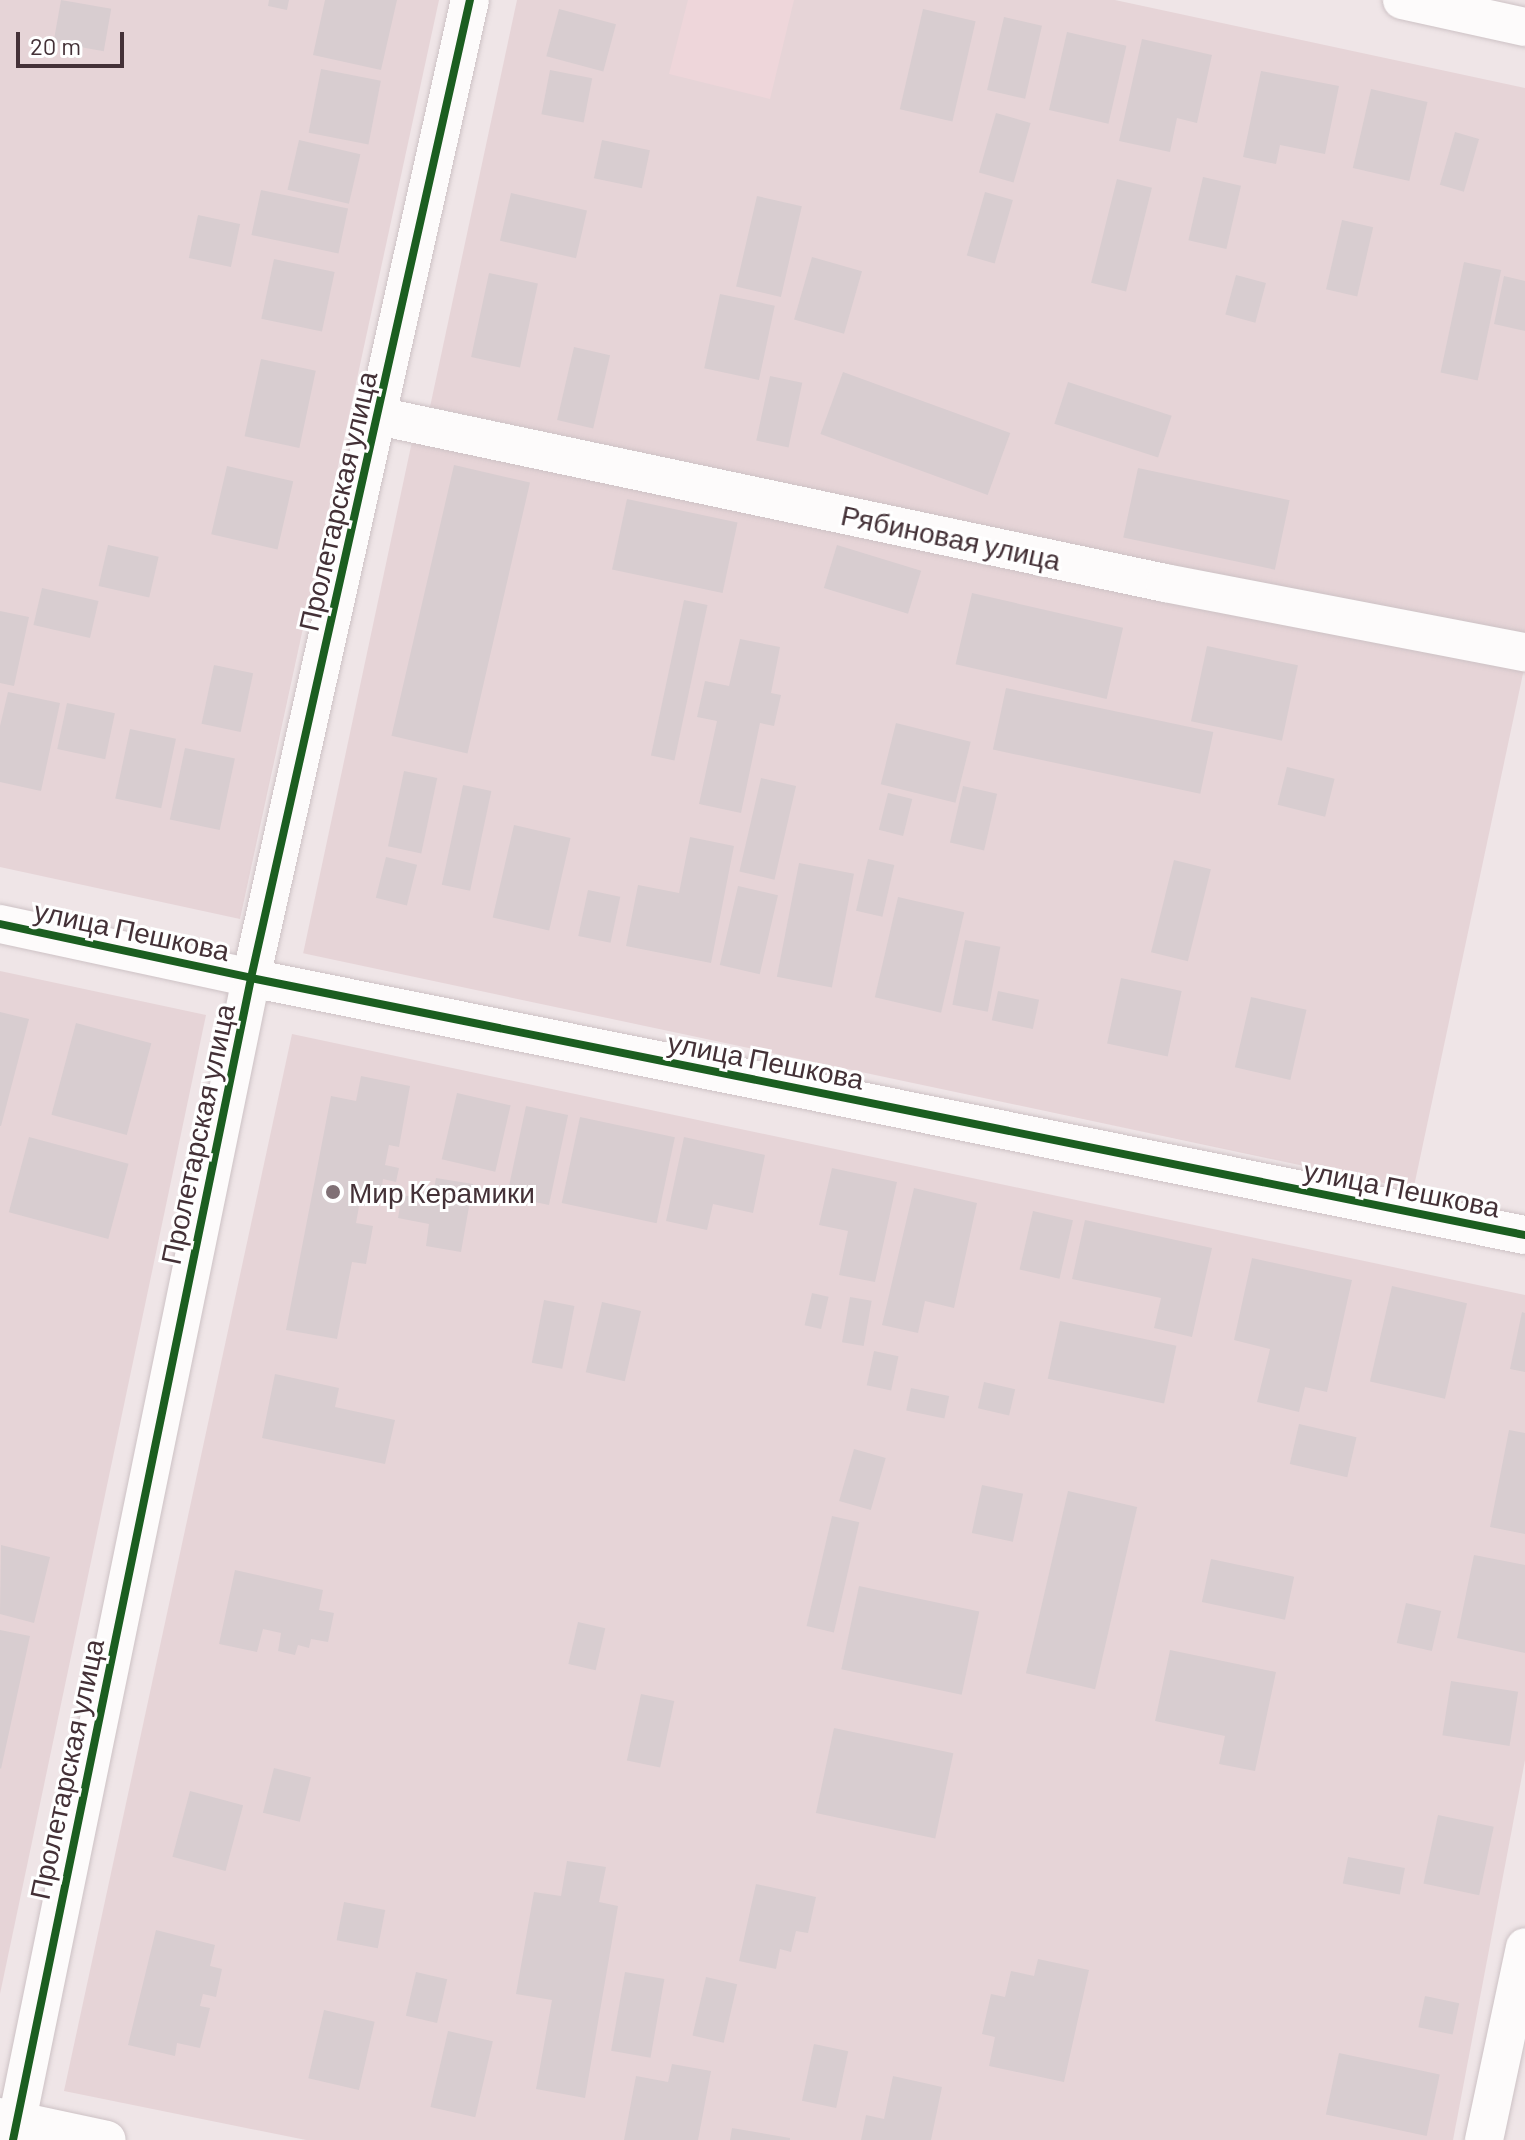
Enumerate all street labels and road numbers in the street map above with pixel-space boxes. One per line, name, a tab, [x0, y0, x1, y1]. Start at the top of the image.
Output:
street label: Пролетарская улица	[291, 368, 383, 634]
street label: Рябиновая улица	[838, 497, 1064, 577]
street label: улица Пешкова	[31, 893, 233, 967]
street label: Пролетарская улица	[153, 1001, 241, 1267]
street label: улица Пешкова	[665, 1025, 867, 1095]
street label: улица Пешкова	[1301, 1153, 1503, 1223]
street label: Пролетарская улица	[22, 1636, 110, 1902]

